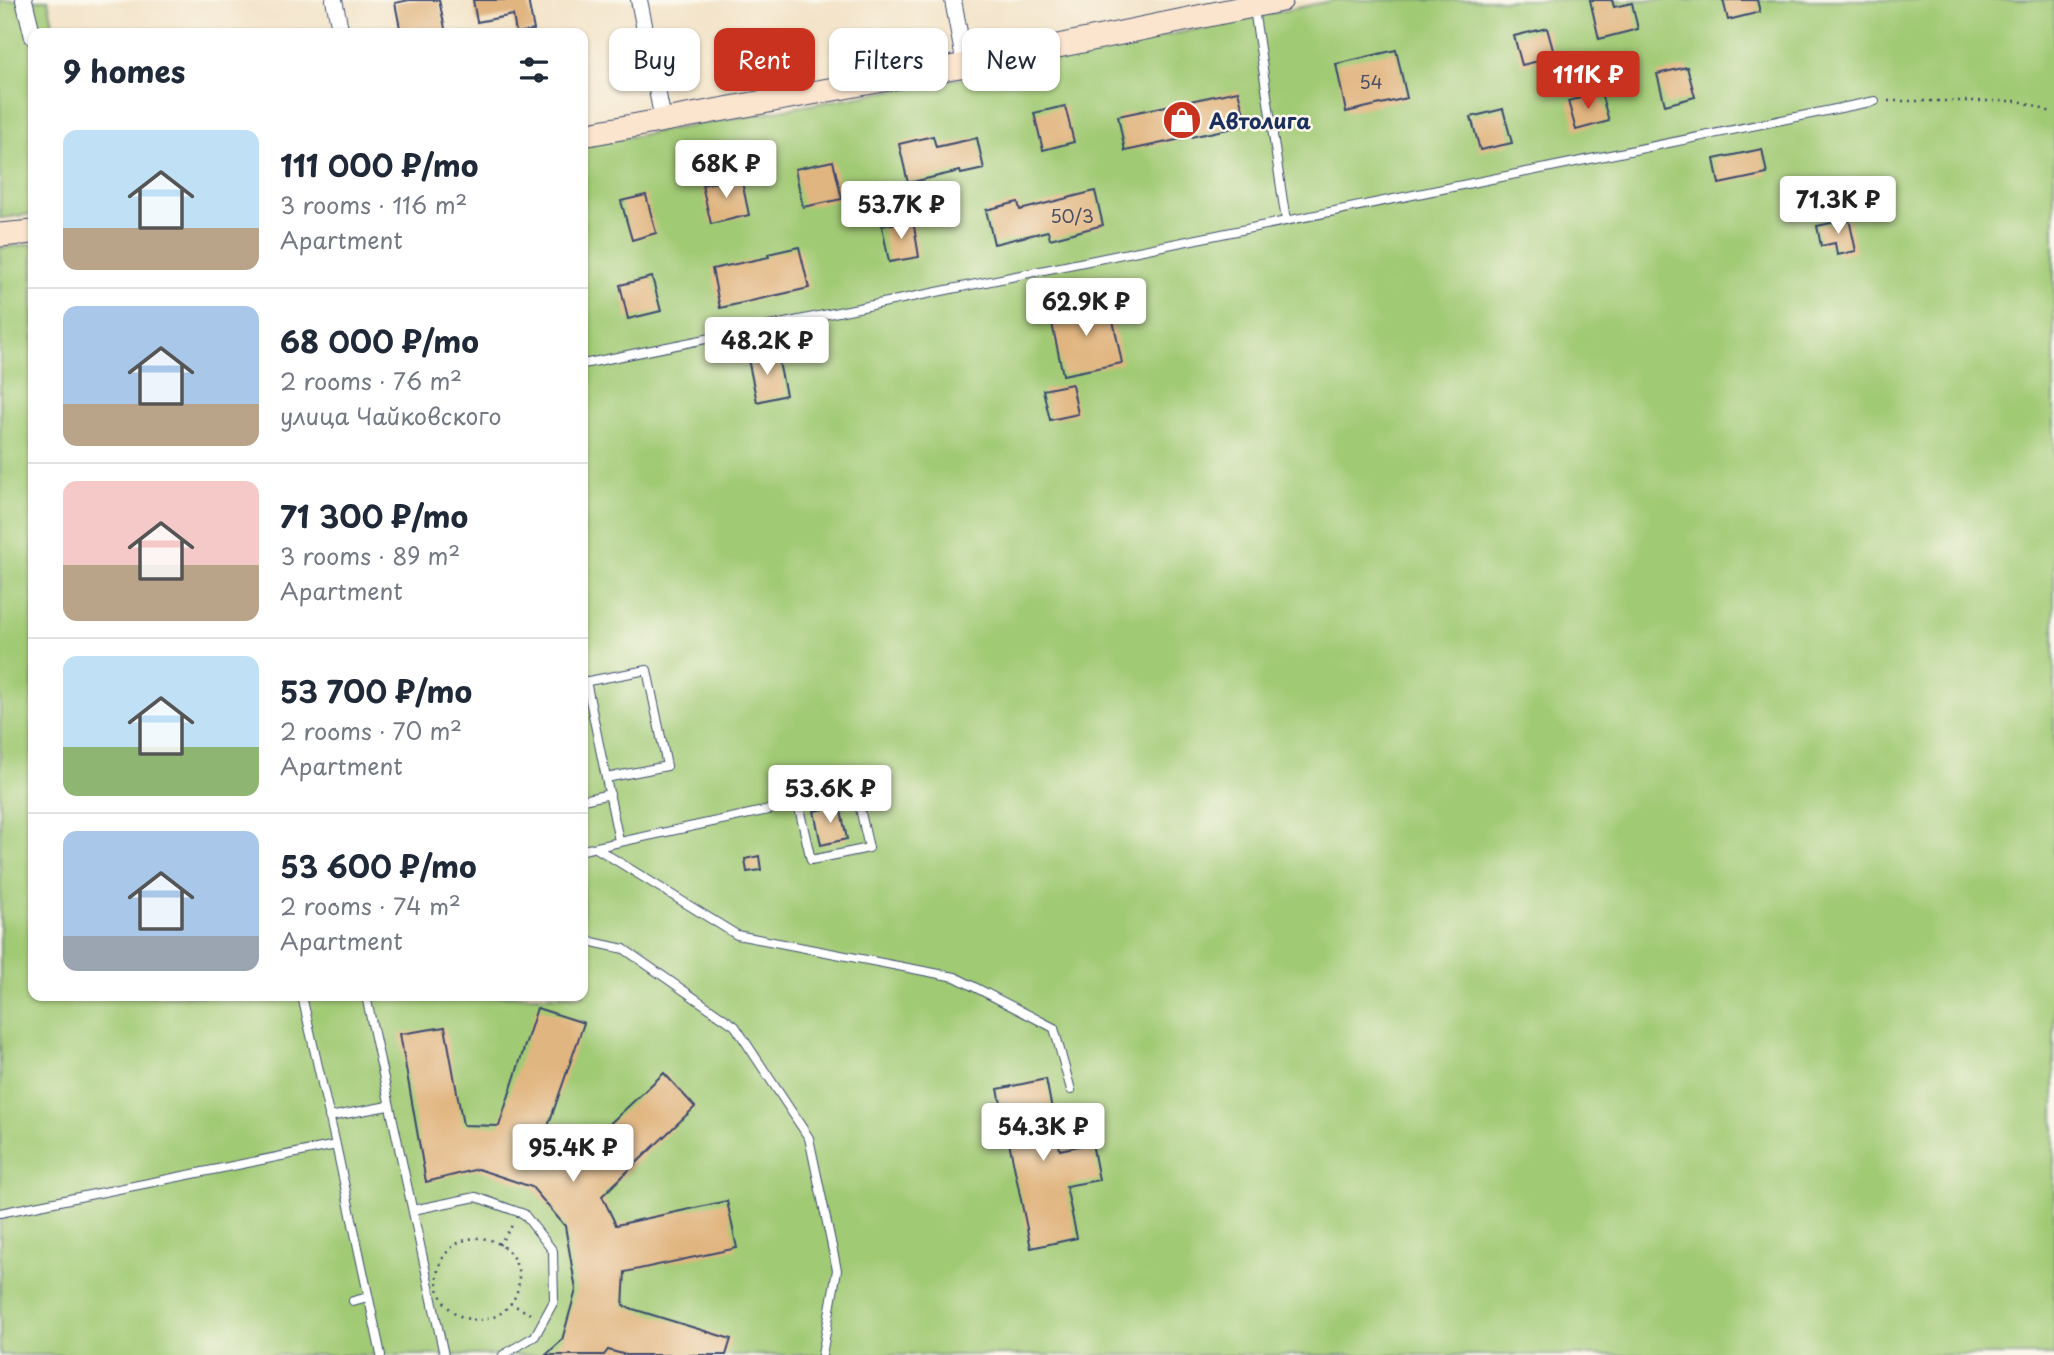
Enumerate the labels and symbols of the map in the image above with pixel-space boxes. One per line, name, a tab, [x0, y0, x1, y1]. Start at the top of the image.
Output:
pin: 111K ₽	[1531, 52, 1645, 111]
house number: 54	[1359, 68, 1383, 95]
shop icon: Автолига	[1161, 99, 1203, 141]
place label: Автолига	[1209, 104, 1311, 136]
pin: 68K ₽	[677, 140, 775, 200]
pin: 71.3K ₽	[1773, 176, 1903, 236]
pin: 53.7K ₽	[836, 182, 966, 241]
house number: 50/3	[1050, 202, 1094, 229]
pin: 62.9K ₽	[1021, 278, 1151, 338]
pin: 48.2K ₽	[702, 318, 832, 377]
pin: 53.6K ₽	[765, 766, 895, 825]
pin: 54.3K ₽	[978, 1104, 1108, 1163]
pin: 95.4K ₽	[508, 1124, 638, 1184]

